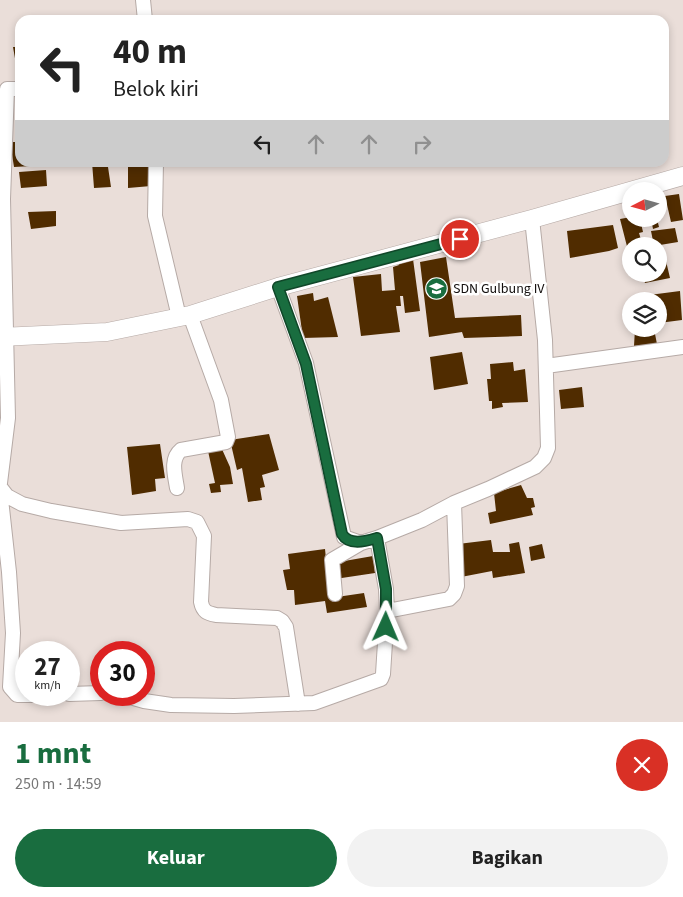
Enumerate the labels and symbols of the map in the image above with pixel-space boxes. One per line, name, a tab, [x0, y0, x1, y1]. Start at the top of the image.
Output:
north arrow	[622, 182, 668, 228]
pin	[439, 218, 481, 260]
school or university icon: SDN Gulbung IV	[425, 276, 449, 300]
place label: SDN Gulbung IV	[453, 279, 545, 299]
position arrow	[359, 600, 411, 652]
speed limit sign: 30	[90, 641, 155, 706]

